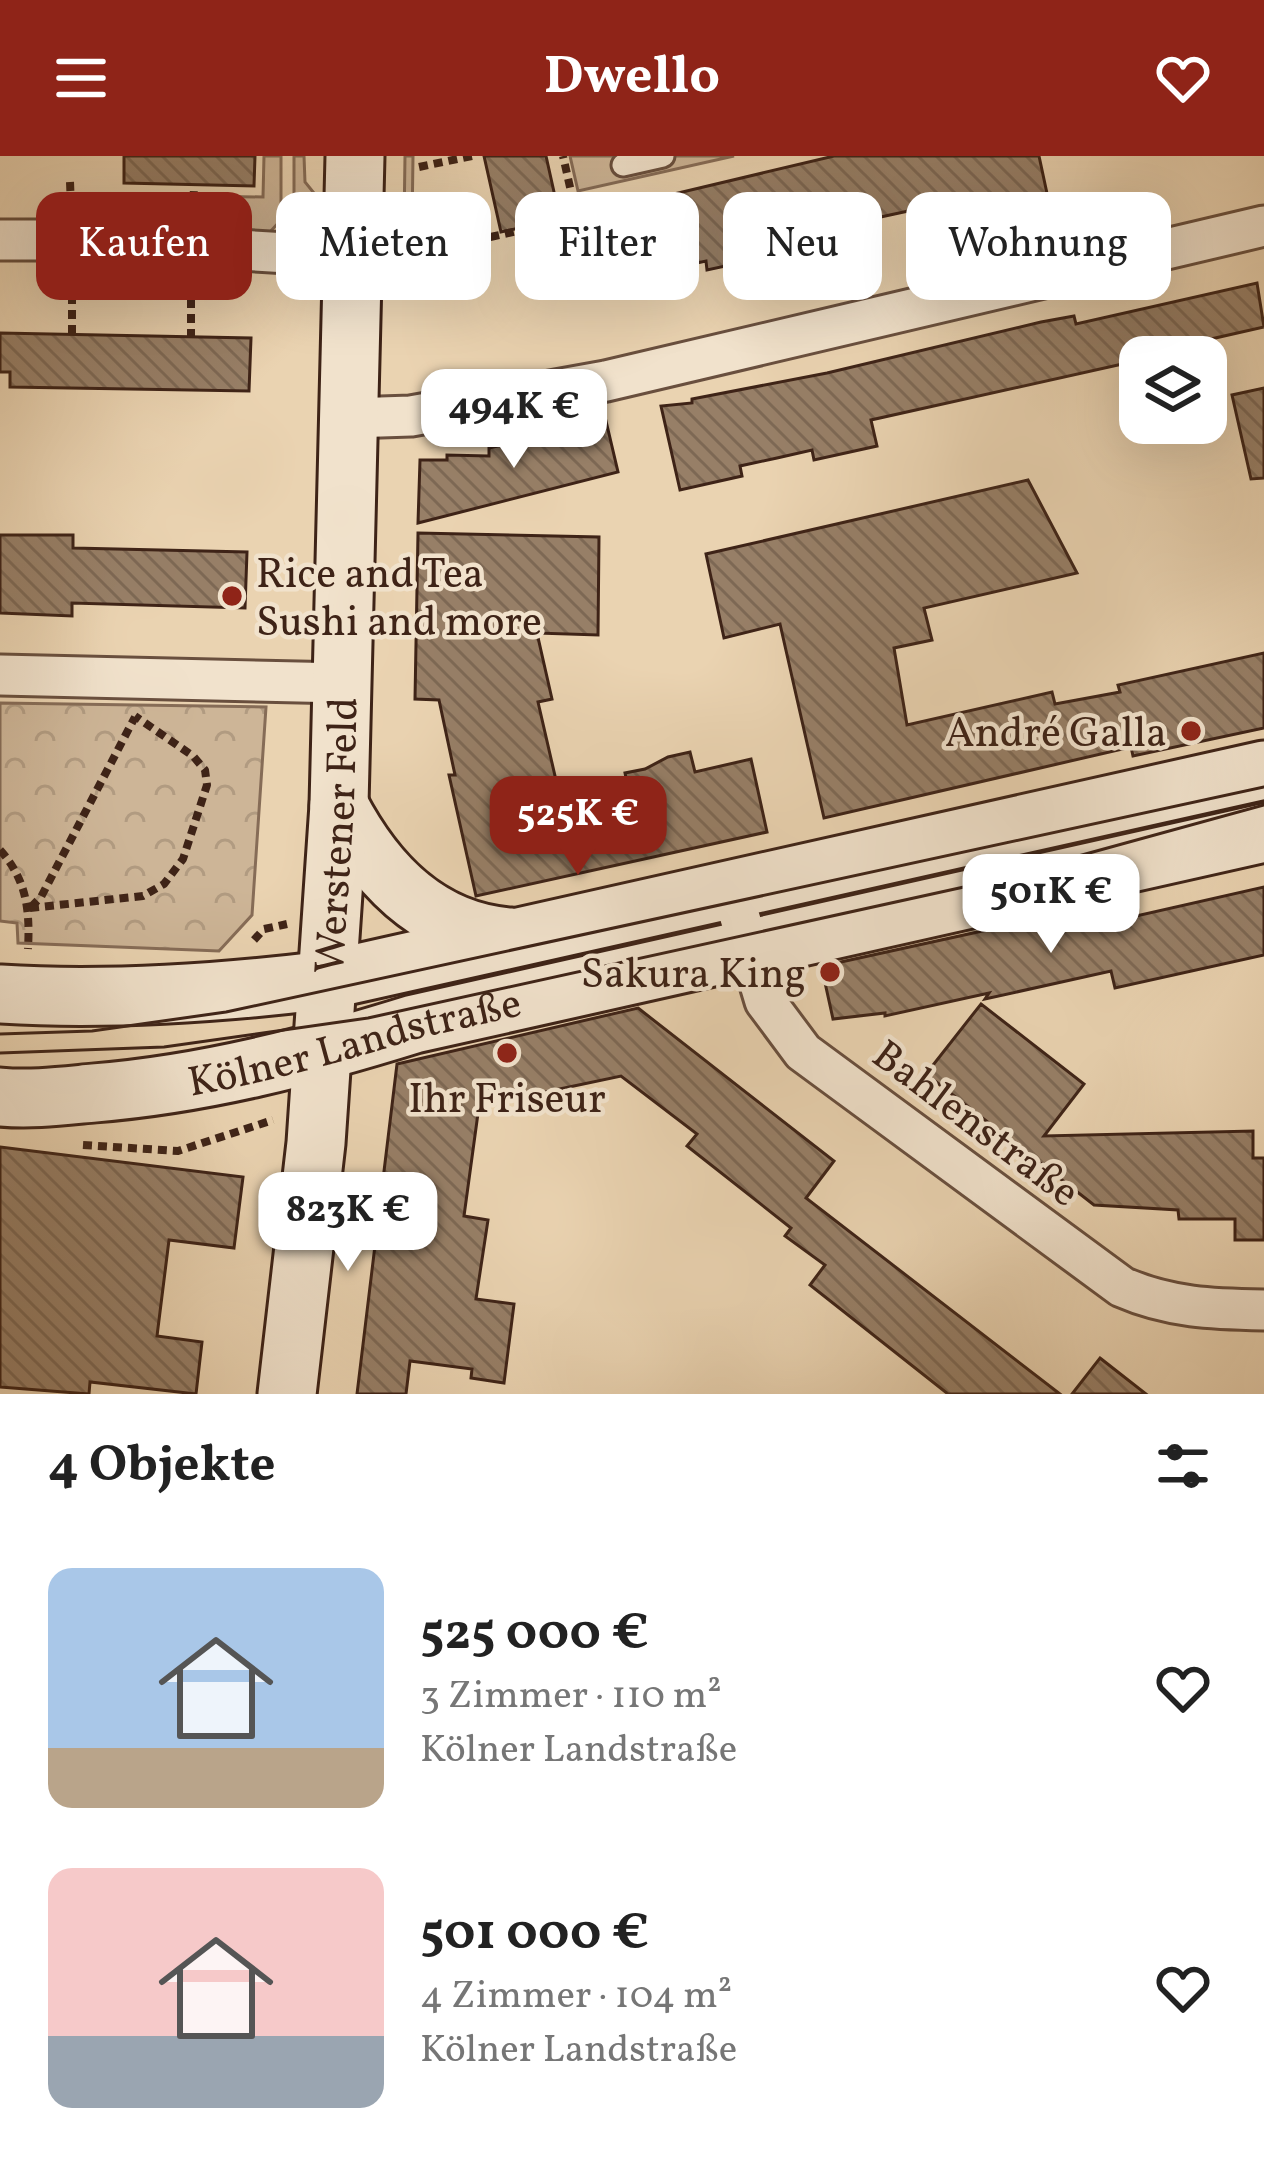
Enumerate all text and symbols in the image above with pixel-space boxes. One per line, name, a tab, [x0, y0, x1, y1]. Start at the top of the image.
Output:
text: Dwello	[544, 41, 720, 116]
icon: menu	[48, 45, 114, 111]
icon: heart	[1150, 45, 1216, 111]
chip: Kaufen	[36, 192, 252, 300]
chip: Mieten	[276, 192, 491, 300]
chip: Filter	[515, 192, 699, 300]
chip: Neu	[723, 192, 882, 300]
chip: Wohnung	[906, 192, 1171, 300]
map controls	[1119, 336, 1227, 444]
button: layers	[1119, 336, 1227, 444]
pin: 494K €	[416, 369, 612, 471]
text: 494K €	[448, 381, 580, 435]
place label: Rice and Tea Sushi and more	[256, 547, 542, 654]
marker: Rice and Tea Sushi and more	[219, 583, 245, 609]
street label: Werstener Feld	[303, 696, 376, 976]
place label: André Galla	[945, 706, 1167, 765]
marker: André Galla	[1178, 718, 1204, 744]
pin: 525K €	[480, 776, 676, 878]
text: 525K €	[517, 788, 639, 842]
pin: 501K €	[953, 854, 1149, 956]
text: 501K €	[990, 866, 1112, 920]
place label: Sakura King	[581, 947, 806, 1006]
marker: Sakura King	[817, 959, 843, 985]
street label: Kölner Landstraße	[184, 976, 527, 1114]
street label: Bahlenstraße	[858, 1028, 1090, 1223]
marker: Ihr Friseur	[494, 1040, 520, 1066]
place label: Ihr Friseur	[408, 1072, 606, 1131]
pin: 823K €	[250, 1172, 446, 1274]
text: 823K €	[285, 1184, 411, 1238]
text: 4 Objekte	[48, 1431, 276, 1502]
icon: filters	[1150, 1433, 1216, 1499]
text: 525 000 €	[420, 1599, 649, 1670]
icon: home	[144, 1616, 288, 1760]
icon: heart	[1150, 1655, 1216, 1721]
text: 3 Zimmer · 110 m²	[420, 1670, 722, 1724]
text: Kölner Landstraße	[420, 1724, 737, 1778]
text: 501 000 €	[420, 1899, 649, 1970]
icon: home	[144, 1916, 288, 2060]
icon: heart	[1150, 1955, 1216, 2021]
text: 4 Zimmer · 104 m²	[420, 1970, 732, 2024]
text: Kölner Landstraße	[420, 2024, 737, 2078]

